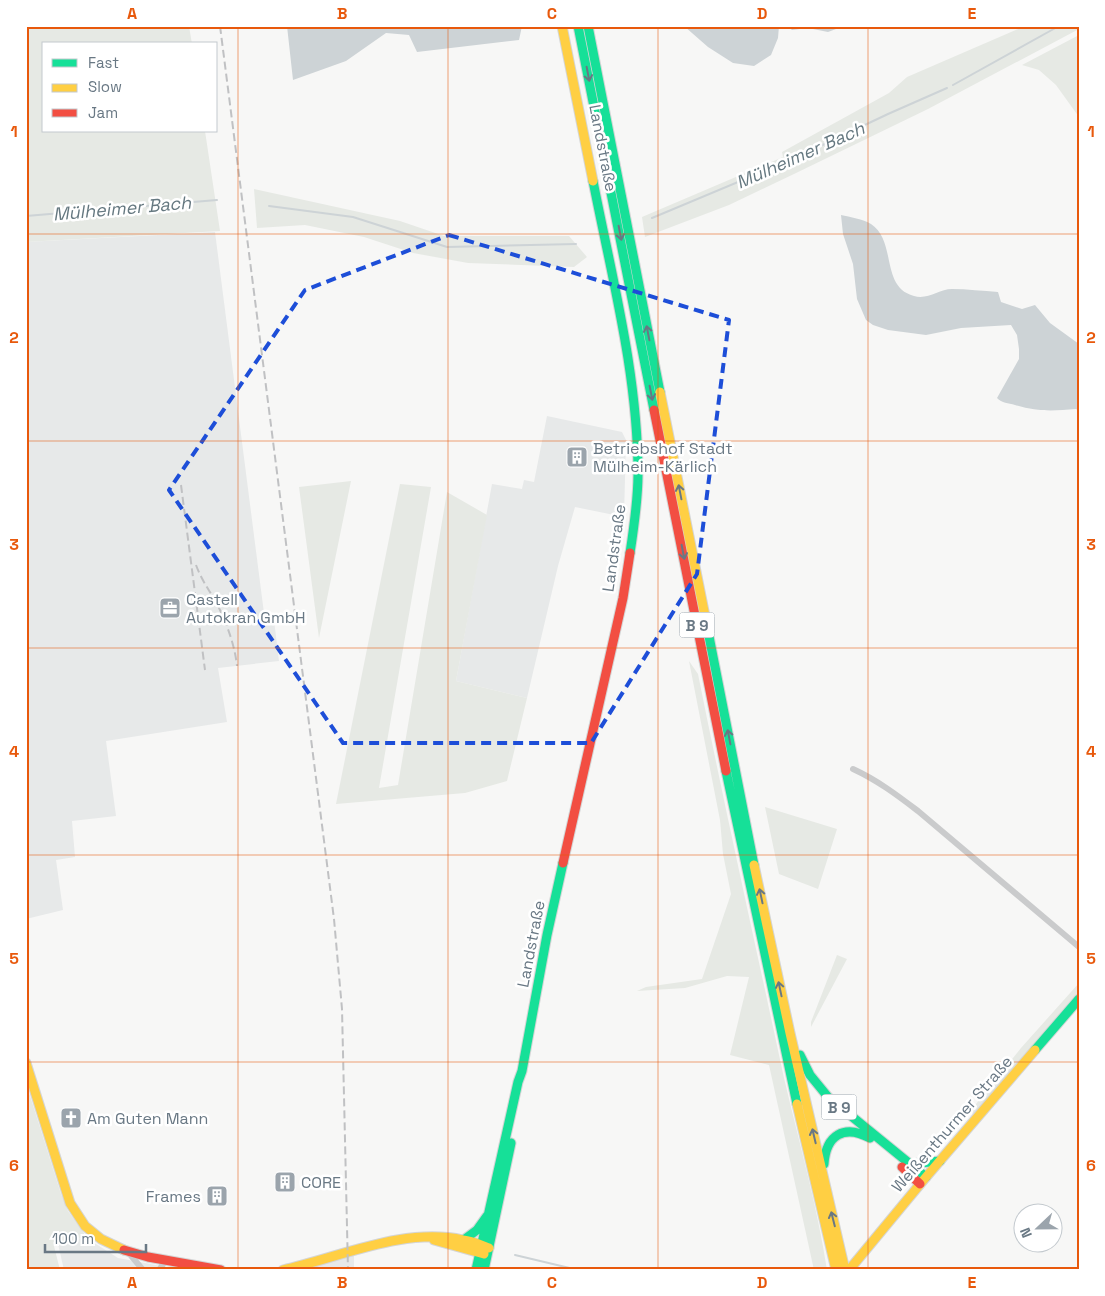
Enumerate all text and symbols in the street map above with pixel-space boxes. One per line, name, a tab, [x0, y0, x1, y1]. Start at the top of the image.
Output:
text: A	[127, 3, 137, 24]
text: B	[337, 3, 347, 24]
text: C	[547, 3, 557, 24]
text: D	[757, 3, 767, 24]
text: E	[968, 3, 977, 24]
legend	[42, 42, 218, 132]
text: Fast	[88, 53, 119, 72]
one-way arrow	[584, 66, 594, 82]
text: Slow	[88, 77, 122, 96]
text: Jam	[88, 103, 118, 122]
street label: Landstraße	[584, 103, 622, 193]
water label: Mülheimer Bach	[732, 116, 869, 194]
text: 1	[10, 121, 18, 142]
text: 1	[1087, 121, 1095, 142]
water label: Mülheimer Bach	[52, 190, 193, 225]
one-way arrow	[615, 225, 625, 241]
one-way arrow	[643, 325, 653, 341]
text: 2	[9, 327, 19, 348]
text: 2	[1086, 327, 1096, 348]
one-way arrow	[647, 384, 656, 400]
place label: Betriebshof Stadt Mülheim-Kärlich	[593, 438, 733, 477]
building icon: Betriebshof Stadt Mülheim-Kärlich	[565, 445, 589, 469]
one-way arrow	[675, 484, 684, 500]
street label: Landstraße	[597, 503, 631, 593]
text: 3	[9, 534, 19, 555]
text: 3	[1086, 534, 1096, 555]
one-way arrow	[678, 544, 688, 560]
place label: Castell Autokran GmbH	[186, 589, 305, 628]
office icon: Castell Autokran GmbH	[158, 596, 182, 620]
road number: B 9	[680, 612, 714, 638]
one-way arrow	[723, 730, 733, 746]
text: 4	[9, 741, 19, 762]
text: 4	[1086, 741, 1096, 762]
one-way arrow	[756, 889, 765, 905]
street label: Landstraße	[512, 899, 550, 989]
text: 5	[9, 948, 19, 969]
text: 5	[1086, 948, 1096, 969]
one-way arrow	[775, 981, 785, 997]
street label: Weißenthurmer Straße	[887, 1051, 1017, 1197]
road number: B 9	[822, 1094, 856, 1120]
church icon: Am Guten Mann	[59, 1106, 83, 1130]
place label: Am Guten Mann	[87, 1108, 208, 1129]
one-way arrow	[809, 1128, 818, 1144]
text: 6	[9, 1155, 19, 1176]
text: 6	[1086, 1155, 1096, 1176]
building icon: CORE	[273, 1170, 297, 1194]
place label: CORE	[301, 1172, 341, 1193]
building icon: Frames	[205, 1184, 229, 1208]
place label: Frames	[146, 1186, 201, 1207]
north arrow	[1012, 1204, 1062, 1254]
one-way arrow	[828, 1211, 837, 1227]
scale bar	[45, 1221, 146, 1253]
text: N	[1016, 1225, 1036, 1241]
text: 100 m	[52, 1229, 94, 1248]
text: A	[127, 1272, 137, 1293]
text: B	[337, 1272, 347, 1293]
text: C	[547, 1272, 557, 1293]
text: D	[757, 1272, 767, 1293]
text: E	[968, 1272, 977, 1293]

